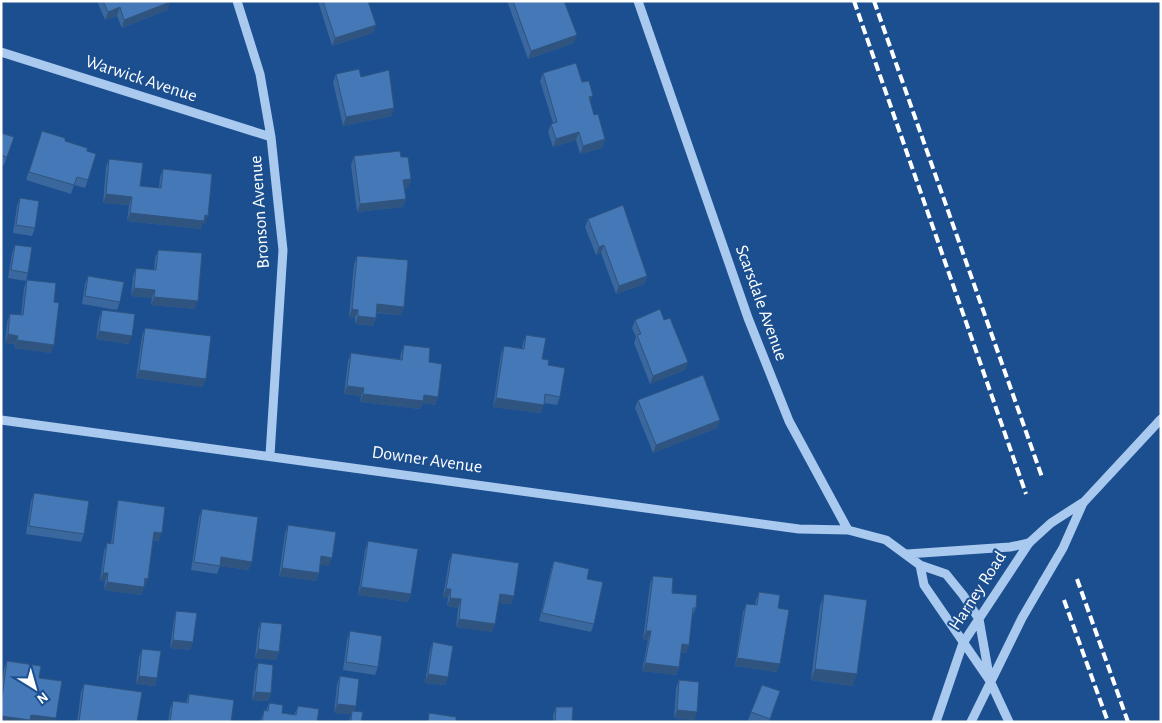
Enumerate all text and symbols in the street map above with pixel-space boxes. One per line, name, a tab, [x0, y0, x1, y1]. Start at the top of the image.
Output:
street label: Warwick Avenue	[83, 52, 199, 106]
street label: Bronson Avenue	[247, 155, 273, 269]
street label: Scarsdale Avenue	[732, 243, 790, 363]
street label: Downer Avenue	[371, 443, 483, 477]
street label: Harney Road	[946, 548, 1010, 634]
north arrow	[10, 663, 60, 713]
text: N	[34, 689, 50, 706]

